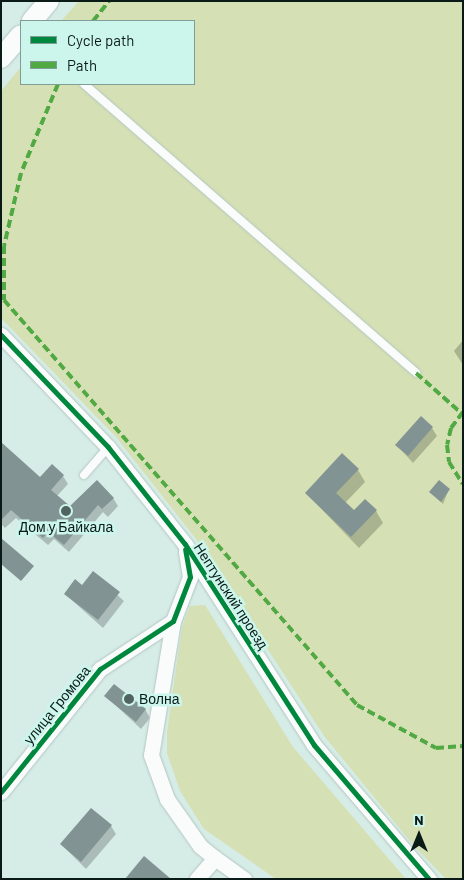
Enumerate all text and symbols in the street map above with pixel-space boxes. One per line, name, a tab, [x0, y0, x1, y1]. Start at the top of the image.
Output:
legend	[20, 20, 195, 85]
text: Cycle path	[67, 31, 134, 49]
text: Path	[67, 56, 97, 74]
marker: Дом у Байкала	[60, 505, 72, 517]
place label: Дом у Байкала	[19, 519, 113, 535]
street label: Нептунский проезд	[190, 540, 272, 652]
street label: улица Громова	[20, 662, 94, 748]
place label: Волна	[139, 691, 180, 707]
marker: Волна	[123, 693, 135, 705]
north arrow	[394, 810, 444, 860]
text: N	[414, 811, 424, 828]

